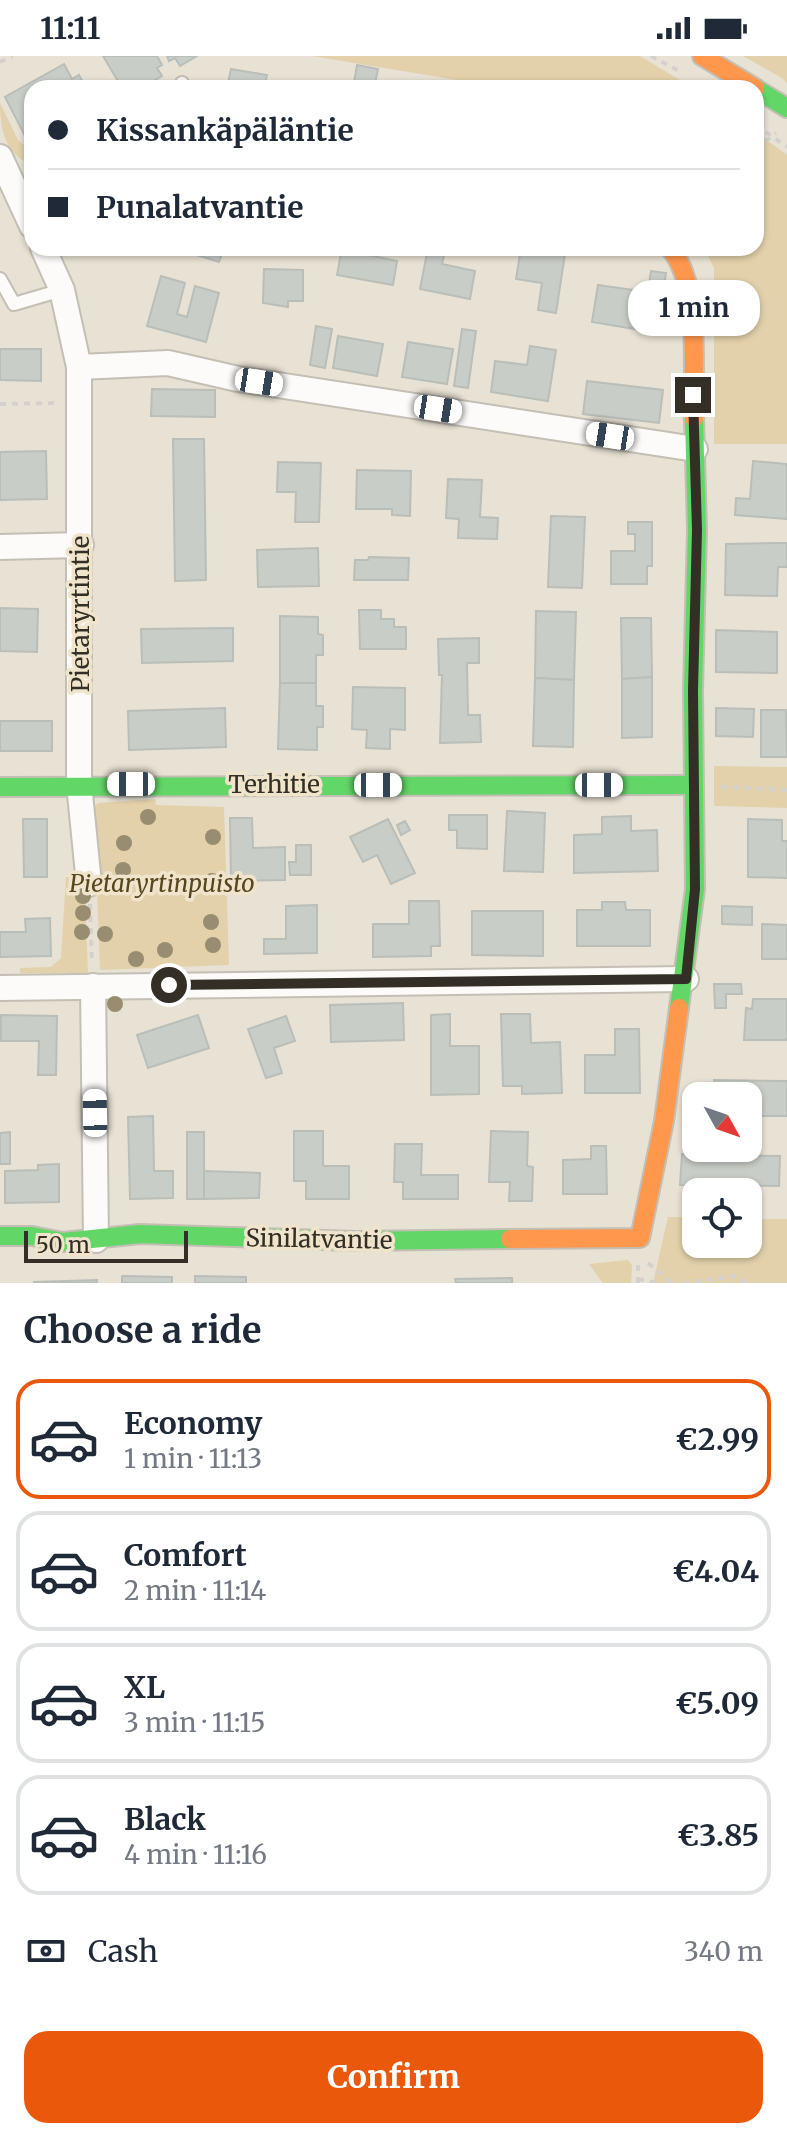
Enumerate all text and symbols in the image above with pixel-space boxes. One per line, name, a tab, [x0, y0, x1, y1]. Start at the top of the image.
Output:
text: 11:11	[40, 9, 100, 47]
text: Kissankäpäläntie	[96, 111, 354, 149]
text: Punalatvantie	[96, 188, 303, 226]
callout: 1 min	[627, 279, 759, 335]
text: 1 min	[659, 291, 729, 324]
car	[233, 366, 285, 398]
route end	[675, 377, 711, 413]
car	[412, 393, 464, 425]
car	[584, 420, 636, 452]
street label: Pietaryrtintie	[65, 536, 96, 692]
street label: Terhitie	[228, 769, 320, 800]
car	[107, 772, 155, 796]
car	[354, 773, 402, 797]
car	[575, 773, 623, 797]
park label: Pietaryrtinpuisto	[69, 868, 255, 899]
route start	[151, 967, 187, 1003]
north arrow	[682, 1082, 762, 1162]
map controls	[682, 1082, 762, 1258]
car	[83, 1089, 107, 1137]
button: locate	[682, 1178, 762, 1258]
street label: Sinilatvantie	[245, 1222, 393, 1256]
scale bar	[24, 1227, 188, 1263]
text: 50 m	[36, 1231, 90, 1259]
text: Choose a ride	[24, 1308, 261, 1353]
icon: car	[28, 1403, 100, 1475]
text: Economy	[124, 1404, 262, 1442]
text: €2.99	[675, 1420, 759, 1458]
text: 1 min · 11:13	[124, 1442, 262, 1475]
icon: car	[28, 1535, 100, 1607]
text: Comfort	[124, 1536, 247, 1574]
text: €4.04	[672, 1552, 759, 1590]
text: 2 min · 11:14	[124, 1574, 266, 1607]
icon: car	[28, 1667, 100, 1739]
text: XL	[124, 1668, 165, 1706]
text: €5.09	[675, 1684, 759, 1722]
text: 3 min · 11:15	[124, 1706, 265, 1739]
icon: car	[28, 1799, 100, 1871]
text: Black	[124, 1800, 206, 1838]
text: €3.85	[677, 1816, 759, 1854]
text: 4 min · 11:16	[124, 1838, 267, 1871]
icon: cash	[24, 1929, 68, 1973]
text: Cash	[88, 1932, 158, 1970]
text: 340 m	[684, 1935, 763, 1968]
button: Confirm	[24, 2031, 763, 2123]

